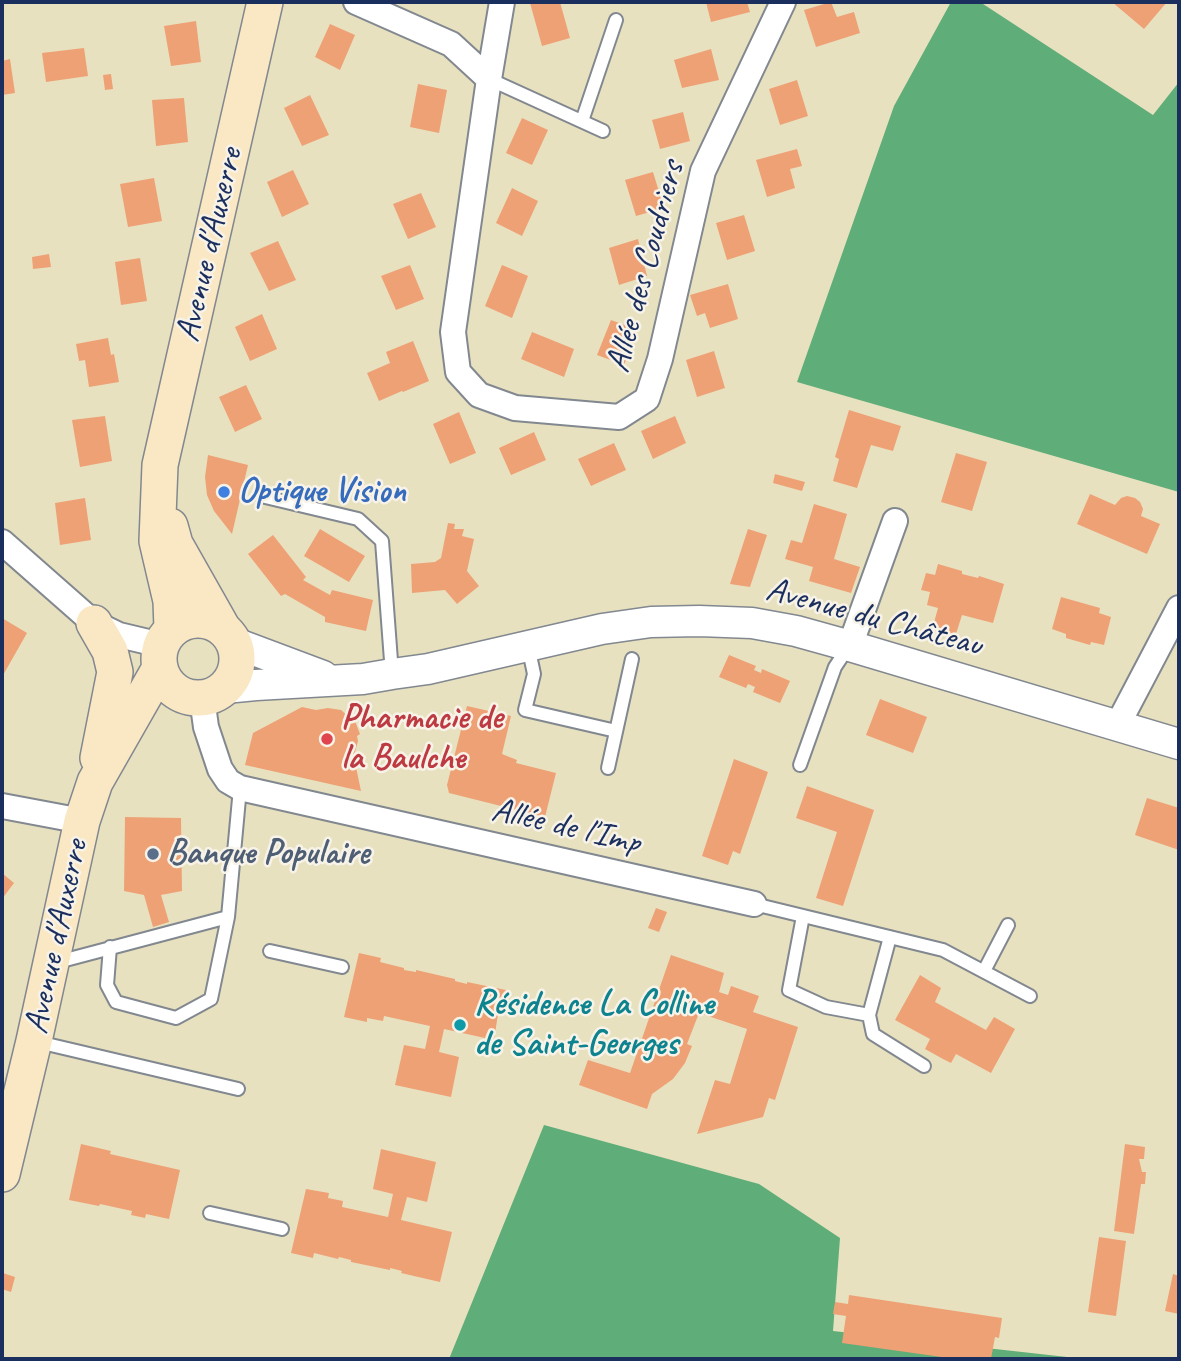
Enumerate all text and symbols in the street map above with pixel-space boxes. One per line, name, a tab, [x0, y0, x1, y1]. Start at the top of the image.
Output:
street label: Avenue d'Auxerre	[167, 144, 253, 346]
street label: Allée des Coudriers	[598, 157, 694, 377]
place label: Optique Vision	[238, 471, 406, 513]
marker: Optique Vision	[216, 484, 232, 500]
street label: Avenue du Château	[761, 569, 987, 667]
place label: Pharmacie de la Baulche	[341, 698, 502, 780]
marker: Pharmacie de la Baulche	[319, 731, 335, 747]
street label: Allée de l'Imp	[488, 790, 644, 864]
place label: Banque Populaire	[167, 833, 370, 875]
street label: Avenue d'Auxerre	[16, 836, 98, 1038]
marker: Banque Populaire	[145, 846, 161, 862]
place label: Résidence La Colline de Saint-Georges	[474, 984, 714, 1066]
marker: Résidence La Colline de Saint-Georges	[452, 1017, 468, 1033]

